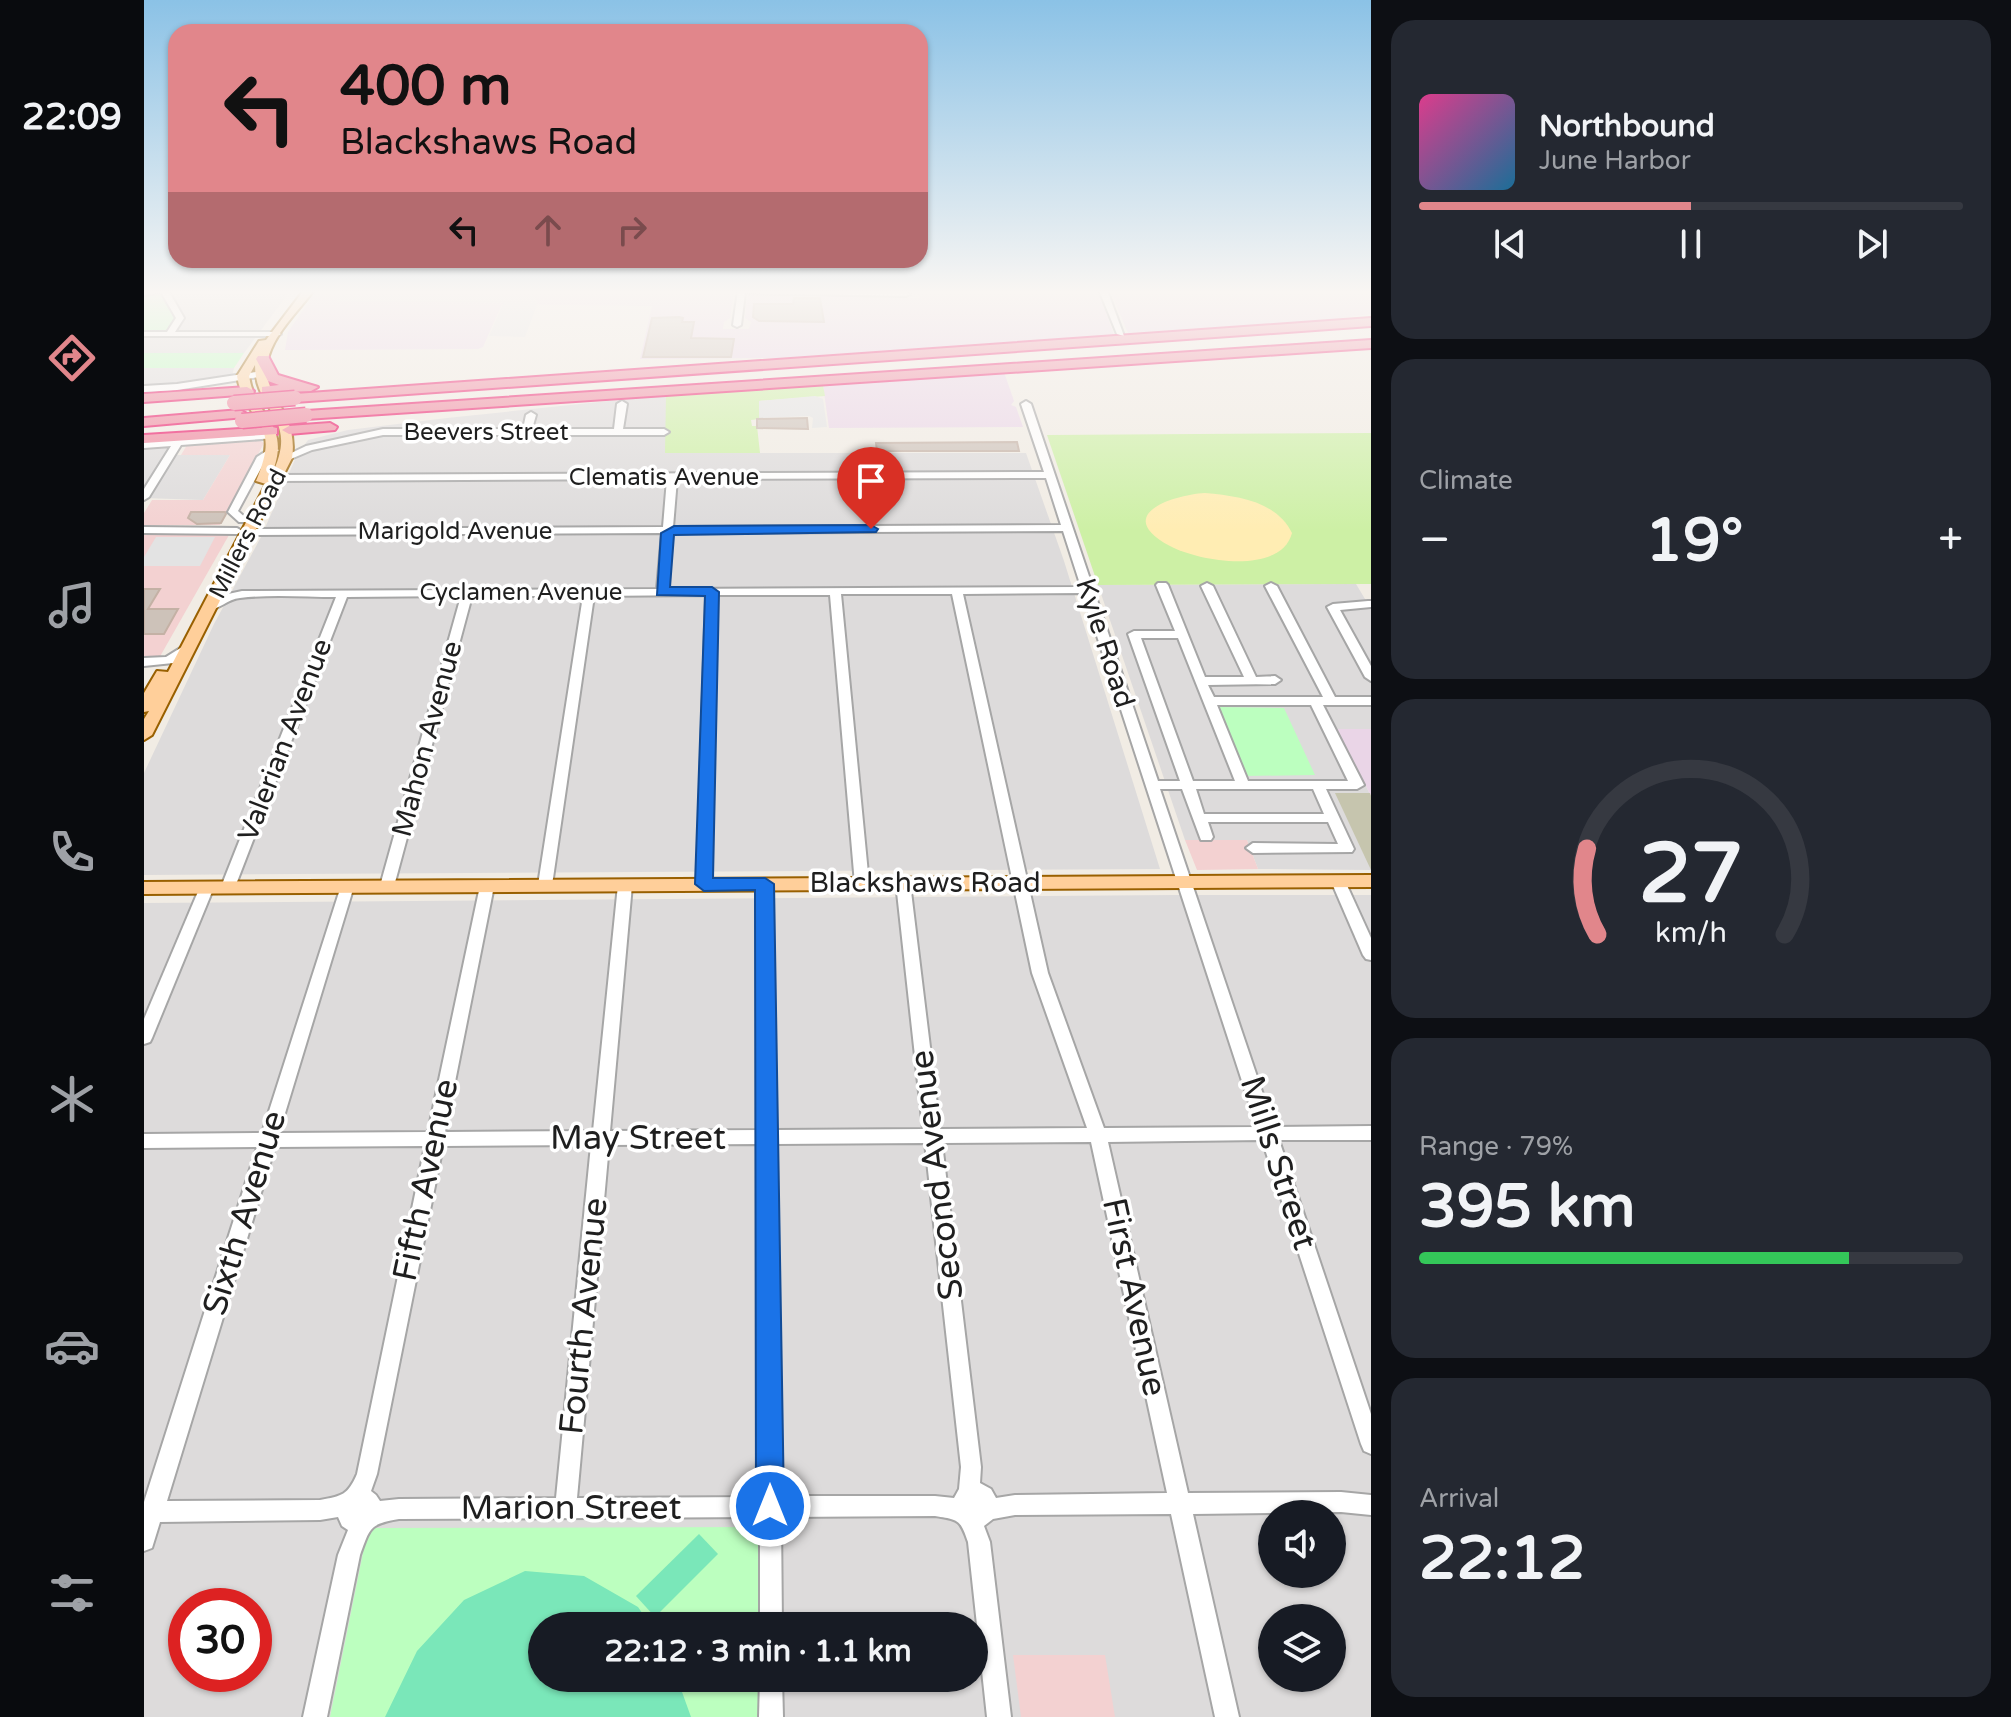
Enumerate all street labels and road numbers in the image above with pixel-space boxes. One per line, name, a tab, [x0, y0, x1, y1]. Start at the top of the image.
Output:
street label: Beevers Street	[403, 418, 569, 447]
street label: Clematis Avenue	[569, 463, 759, 492]
street label: Millers Road	[203, 464, 293, 604]
street label: Marigold Avenue	[358, 517, 552, 546]
street label: Kyle Road	[1068, 574, 1142, 712]
street label: Cyclamen Avenue	[420, 578, 622, 607]
street label: Valerian Avenue	[231, 634, 339, 846]
street label: Mahon Avenue	[385, 637, 469, 841]
street label: Blackshaws Road	[809, 866, 1041, 900]
street label: Second Avenue	[901, 1048, 973, 1302]
street label: Mills Street	[1231, 1071, 1325, 1255]
street label: Fifth Avenue	[385, 1075, 467, 1285]
street label: Sixth Avenue	[194, 1106, 296, 1320]
street label: May Street	[550, 1118, 726, 1159]
street label: First Avenue	[1093, 1194, 1175, 1400]
street label: Fourth Avenue	[551, 1196, 617, 1436]
street label: Marion Street	[461, 1488, 681, 1529]

